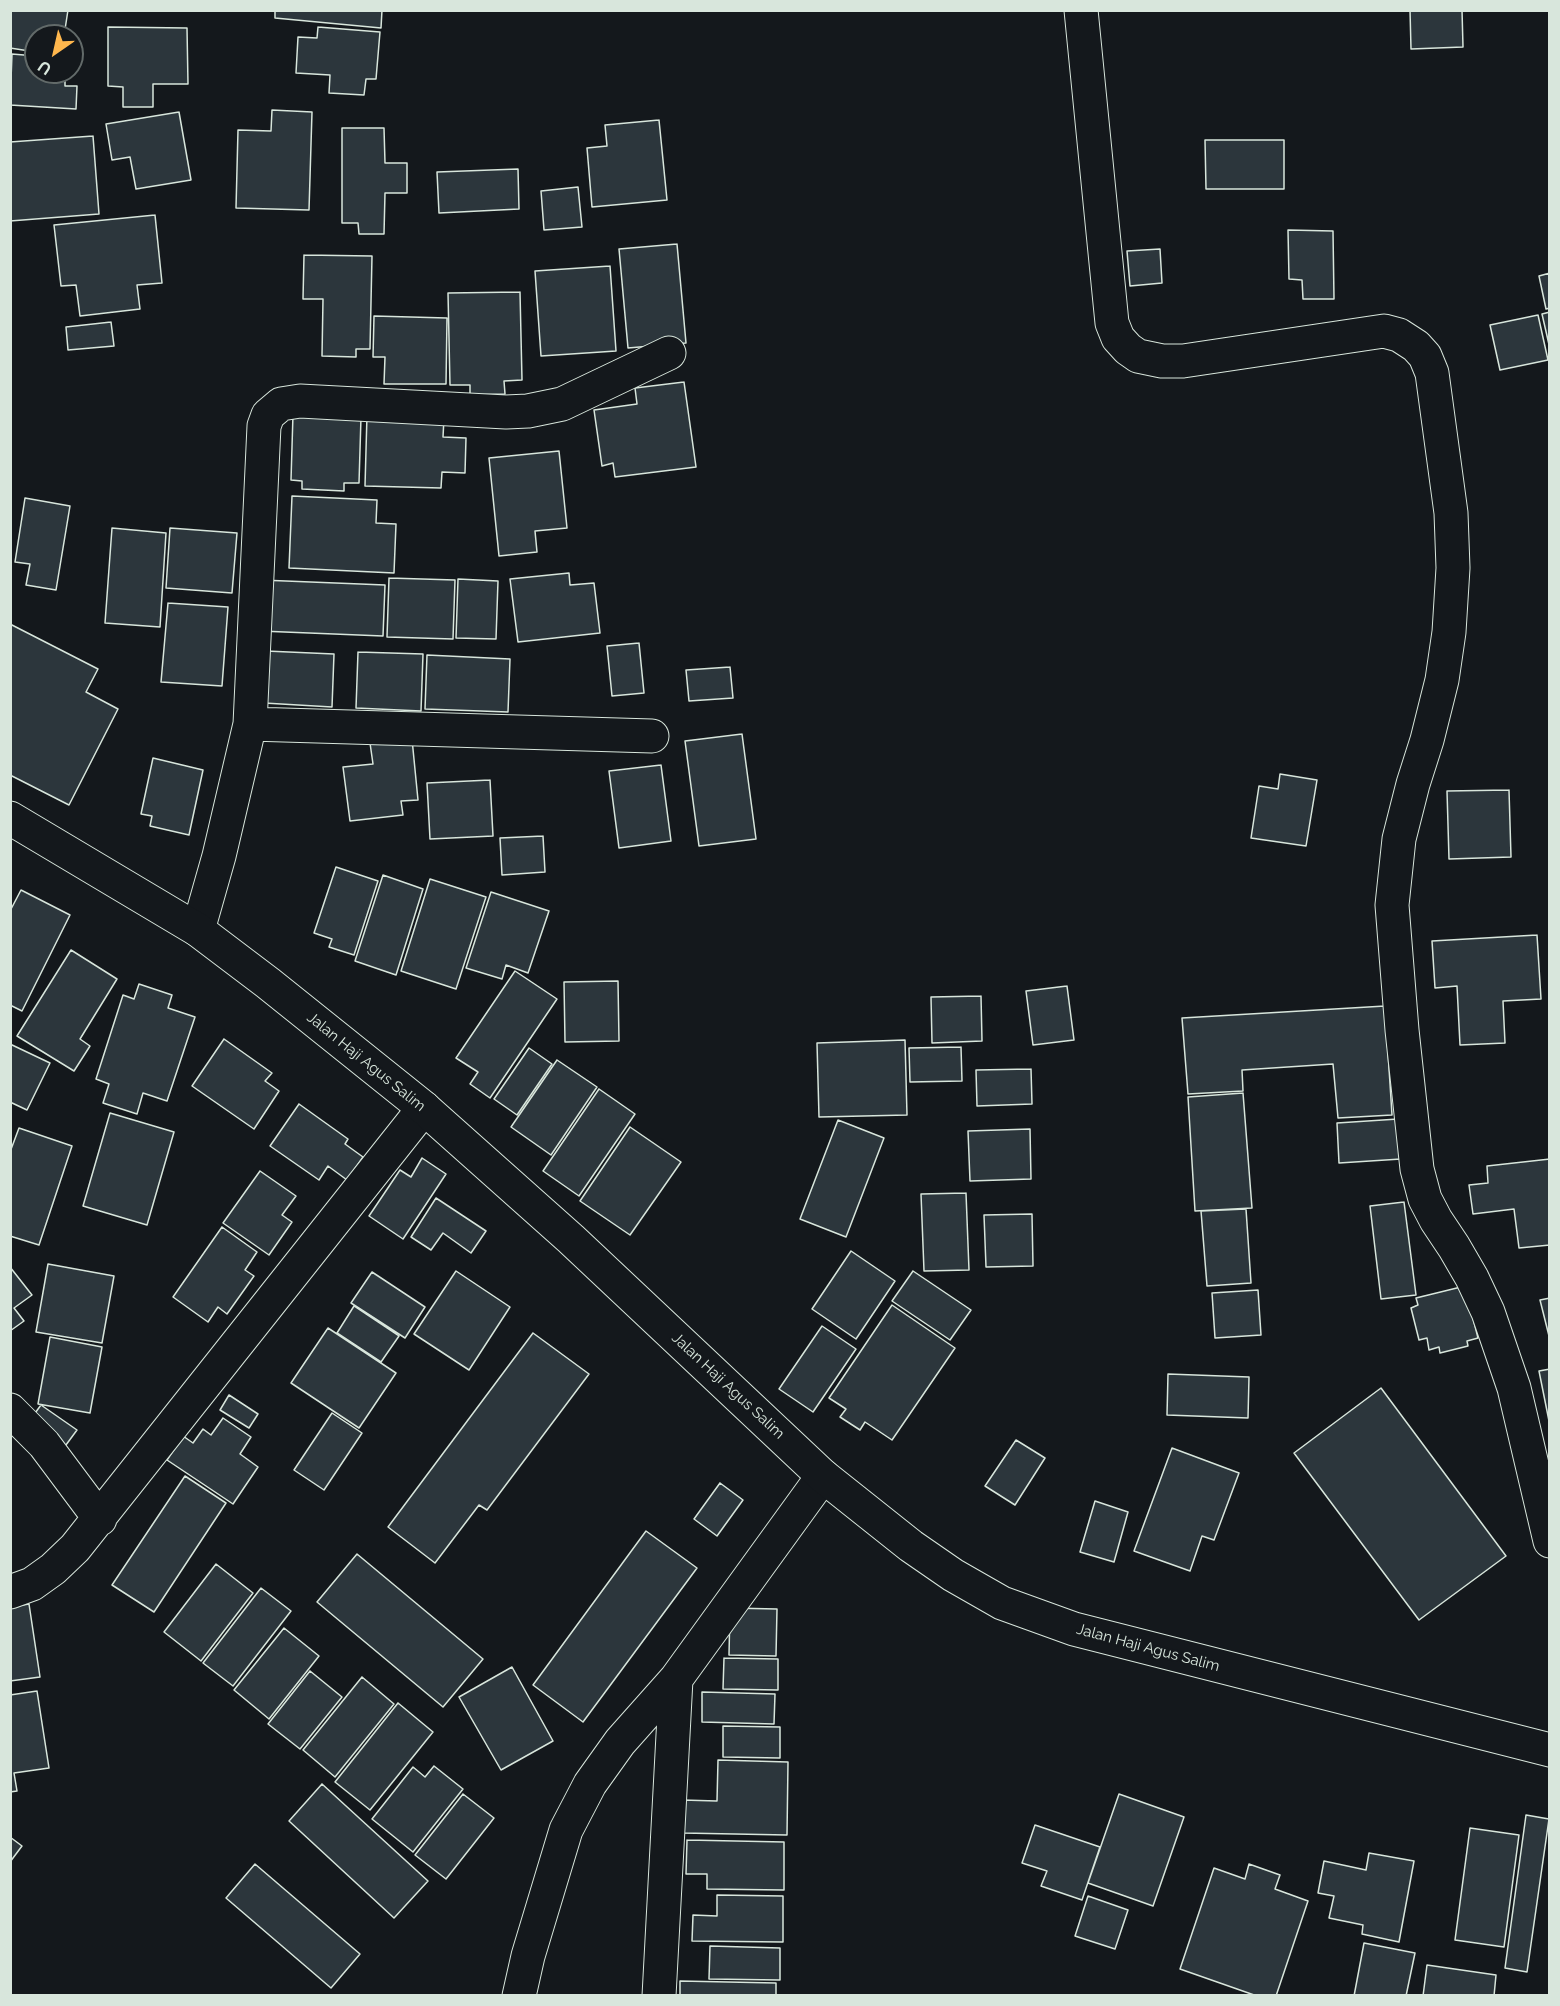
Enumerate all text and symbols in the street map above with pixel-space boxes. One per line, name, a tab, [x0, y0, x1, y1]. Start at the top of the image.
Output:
north arrow	[24, 24, 84, 84]
text: U	[34, 56, 55, 79]
street label: Jalan Haji Agus Salim	[303, 1009, 429, 1115]
street label: Jalan Haji Agus Salim	[668, 1329, 788, 1443]
street label: Jalan Haji Agus Salim	[1075, 1620, 1221, 1676]

